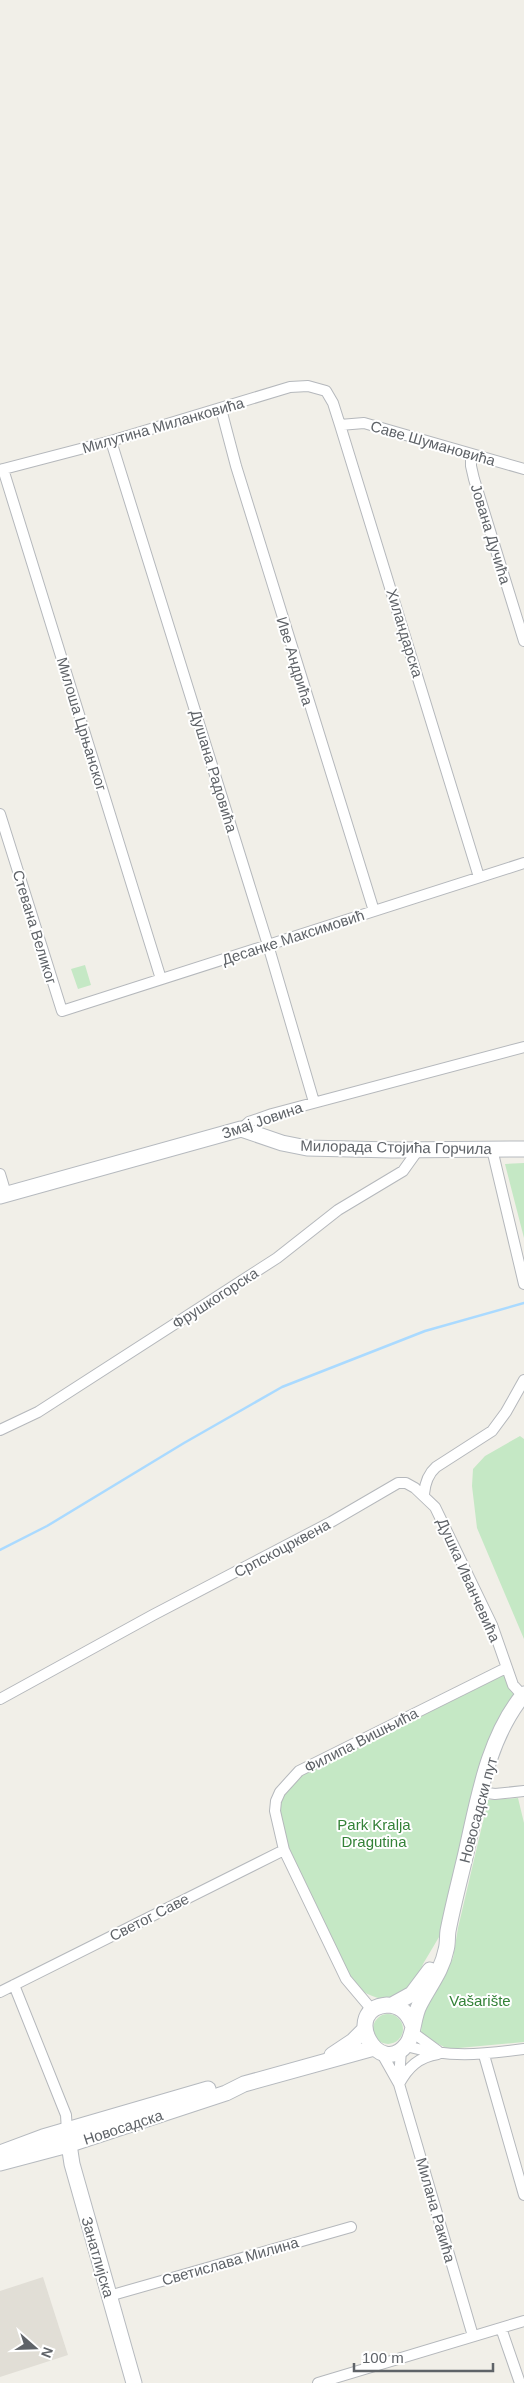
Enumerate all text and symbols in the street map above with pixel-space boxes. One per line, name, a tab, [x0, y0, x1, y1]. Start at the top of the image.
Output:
street label: Милутина Миланковића	[80, 394, 246, 456]
street label: Саве Шумановића	[369, 417, 498, 469]
street label: Јована Дучића	[468, 482, 514, 587]
street label: Хиландарска	[383, 587, 427, 680]
street label: Иве Андрића	[273, 615, 317, 708]
street label: Милоша Црњанског	[54, 655, 111, 793]
street label: Душана Радовића	[187, 708, 241, 835]
street label: Стевана Великог	[10, 868, 61, 987]
street label: Десанке Максимовић	[220, 906, 366, 968]
street label: Змај Јовина	[220, 1098, 305, 1142]
street label: Милорада Стојића Горчила	[300, 1137, 492, 1157]
street label: Фрушкогорска	[169, 1264, 262, 1332]
street label: Српскоцрквена	[231, 1515, 333, 1580]
street label: Душка Иванчевића	[434, 1515, 504, 1645]
street label: Филипа Вишњића	[301, 1704, 421, 1776]
street label: Новосадски пут	[456, 1755, 500, 1865]
park label: Park Kralja Dragutina	[337, 1816, 411, 1850]
street label: Светог Саве	[107, 1890, 191, 1944]
park label: Vašarište	[449, 1992, 511, 2009]
street label: Новосадска	[81, 2106, 166, 2148]
street label: Милана Ракића	[413, 2156, 459, 2265]
street label: Занатлијска	[78, 2215, 118, 2300]
street label: Светислава Милина	[160, 2233, 301, 2289]
north arrow	[10, 2323, 60, 2373]
scale bar	[354, 2340, 493, 2372]
text: N	[38, 2345, 56, 2360]
text: 100 m	[362, 2349, 404, 2366]

